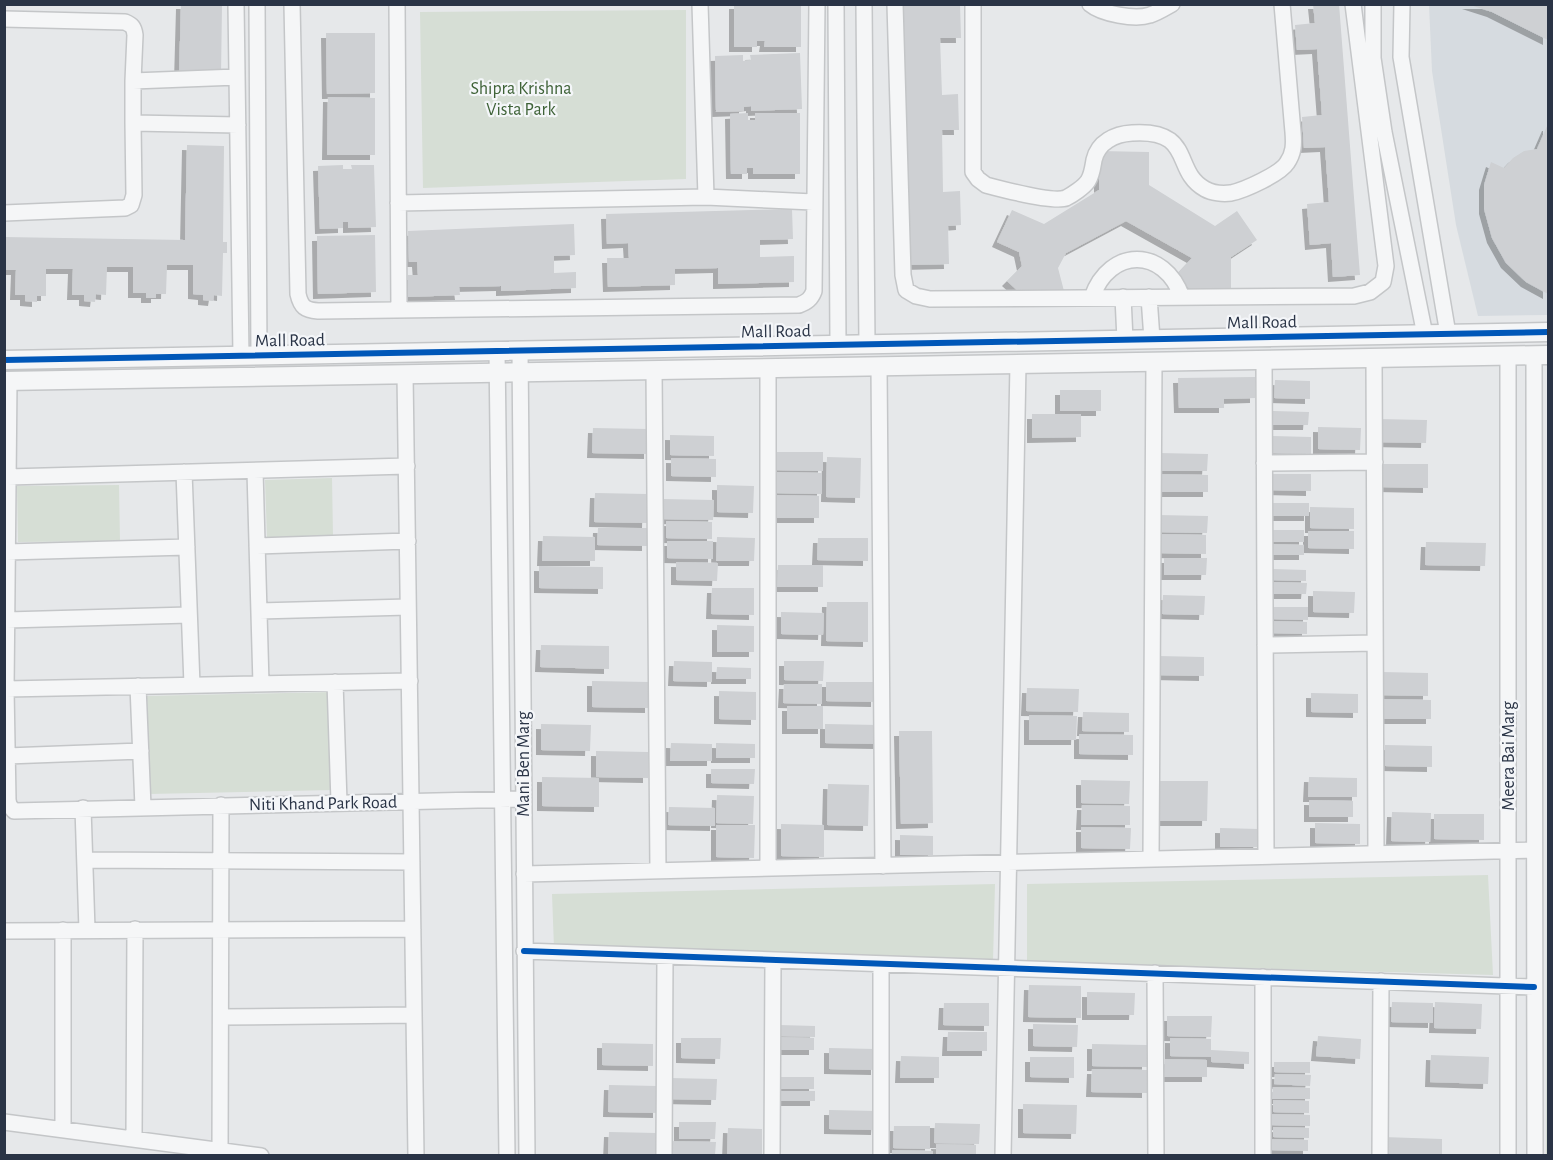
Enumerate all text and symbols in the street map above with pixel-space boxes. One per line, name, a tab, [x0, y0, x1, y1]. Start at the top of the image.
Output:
park label: Shipra Krishna Vista Park	[470, 80, 572, 119]
street label: Mall Road	[1227, 313, 1297, 333]
street label: Mall Road	[741, 322, 811, 342]
street label: Mall Road	[255, 331, 325, 351]
street label: Meera Bai Marg	[1500, 701, 1518, 811]
street label: Mani Ben Marg	[515, 711, 533, 817]
street label: Niti Khand Park Road	[249, 794, 397, 814]

